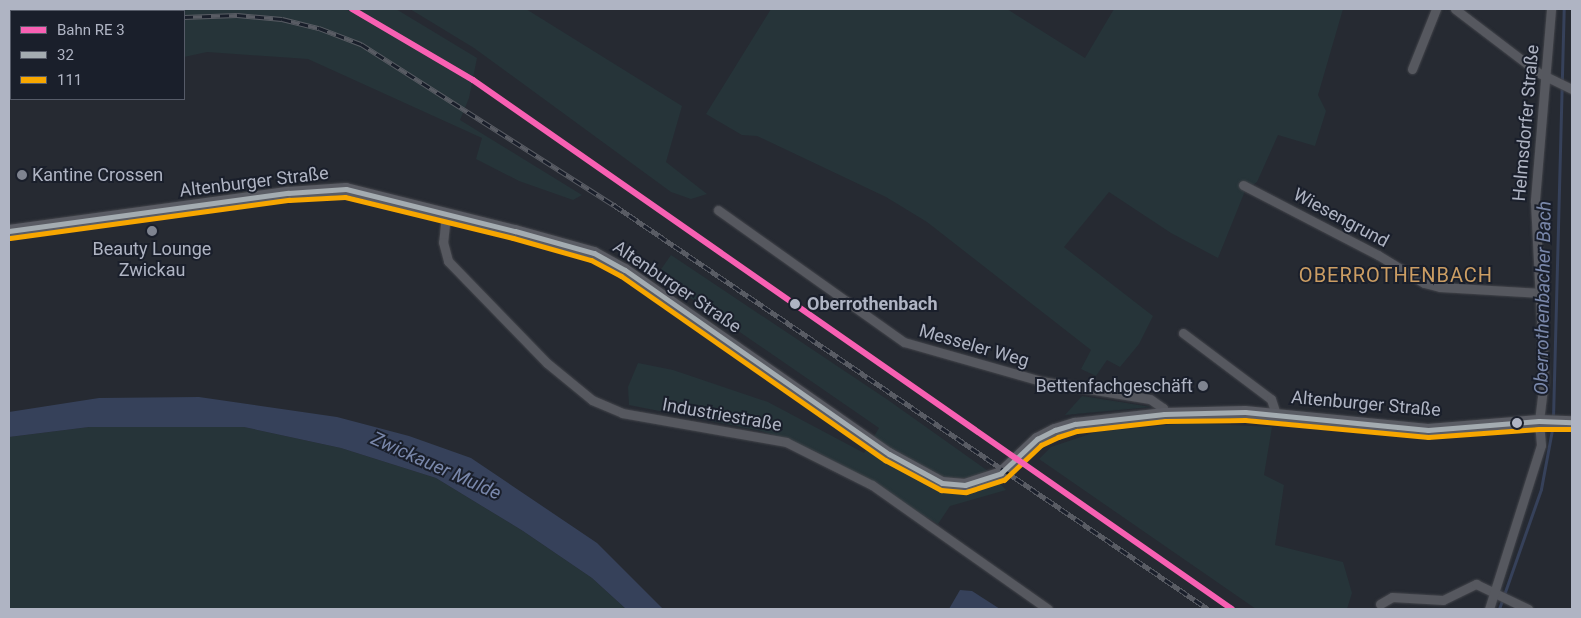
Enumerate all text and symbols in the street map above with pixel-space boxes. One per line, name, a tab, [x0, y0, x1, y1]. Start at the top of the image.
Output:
legend	[10, 10, 185, 100]
text: Bahn RE 3	[57, 21, 125, 39]
street label: Helmsdorfer Straße	[1508, 44, 1544, 202]
text: 32	[57, 46, 74, 64]
text: 111	[57, 71, 82, 89]
street label: Altenburger Straße	[178, 162, 330, 202]
place label: Kantine Crossen	[32, 164, 163, 186]
marker: Kantine Crossen	[16, 169, 28, 181]
street label: Wiesengrund	[1290, 184, 1392, 252]
water label: Oberrothenbacher Bach	[1530, 201, 1556, 395]
marker: Beauty Lounge Zwickau	[146, 225, 158, 237]
street label: Altenburger Straße	[609, 236, 745, 338]
place label: Beauty Lounge Zwickau	[93, 239, 211, 282]
district label: OBERROTHENBACH	[1297, 263, 1495, 287]
place label: Oberrothenbach	[807, 293, 938, 315]
marker: Oberrothenbach	[787, 296, 803, 312]
street label: Messeler Weg	[917, 320, 1031, 372]
place label: Bettenfachgeschäft	[1035, 375, 1193, 397]
marker: Bettenfachgeschäft	[1197, 380, 1209, 392]
street label: Altenburger Straße	[1290, 387, 1442, 421]
street label: Industriestraße	[661, 394, 783, 436]
unlabelled marker	[1512, 418, 1522, 428]
water label: Zwickauer Mulde	[367, 427, 505, 505]

